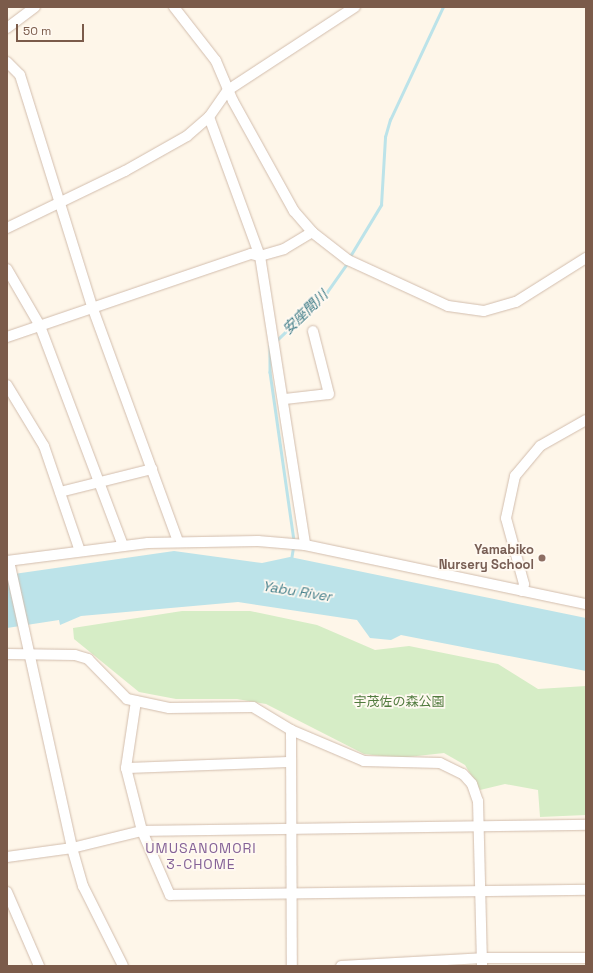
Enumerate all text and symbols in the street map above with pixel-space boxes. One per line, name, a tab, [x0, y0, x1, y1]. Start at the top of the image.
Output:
scale bar	[18, 16, 86, 42]
text: 50 m	[23, 23, 51, 39]
water label: 安座間川	[279, 287, 331, 337]
place label: Yamabiko Nursery School	[439, 543, 534, 574]
marker: Yamabiko Nursery School	[537, 553, 547, 563]
water label: Yabu River	[261, 577, 333, 605]
park label: 宇茂佐の森公園	[354, 694, 444, 710]
district label: UMUSANOMORI 3-CHOME	[145, 840, 257, 872]

